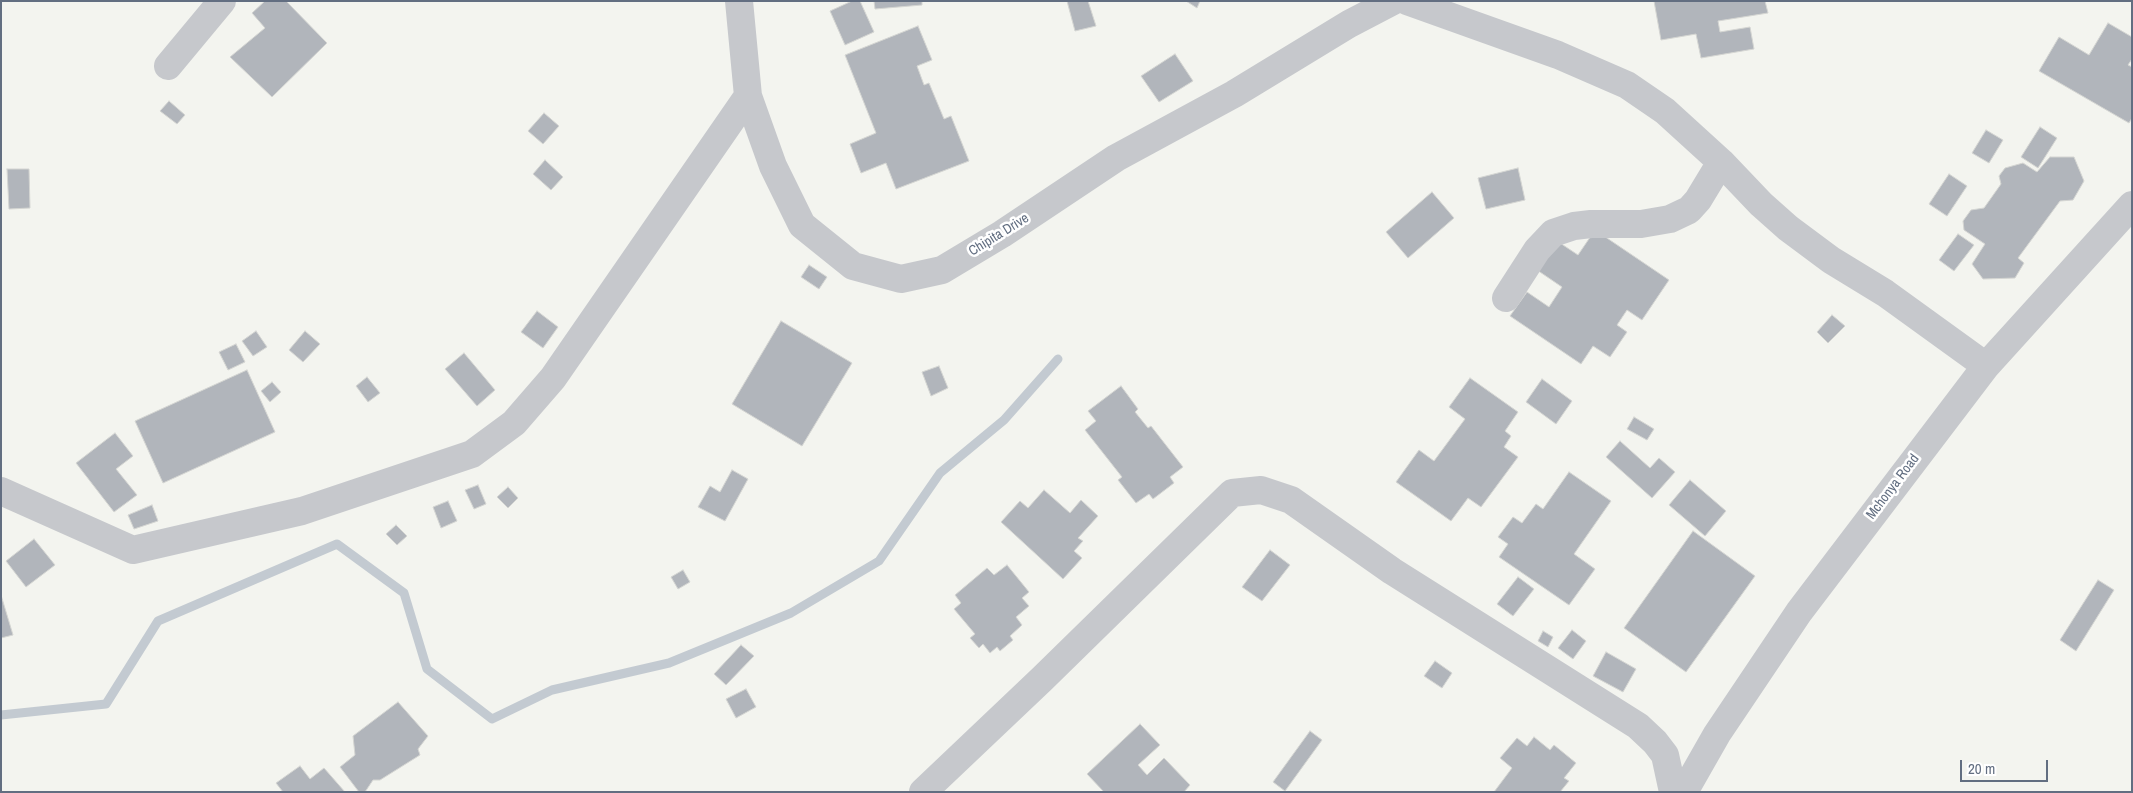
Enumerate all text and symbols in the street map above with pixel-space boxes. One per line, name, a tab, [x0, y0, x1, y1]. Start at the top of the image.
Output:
street label: Chipita Drive	[966, 210, 1032, 260]
street label: Mchonya Road	[1863, 451, 1923, 523]
scale bar	[1963, 750, 2050, 782]
text: 20 m	[1968, 758, 1995, 779]

